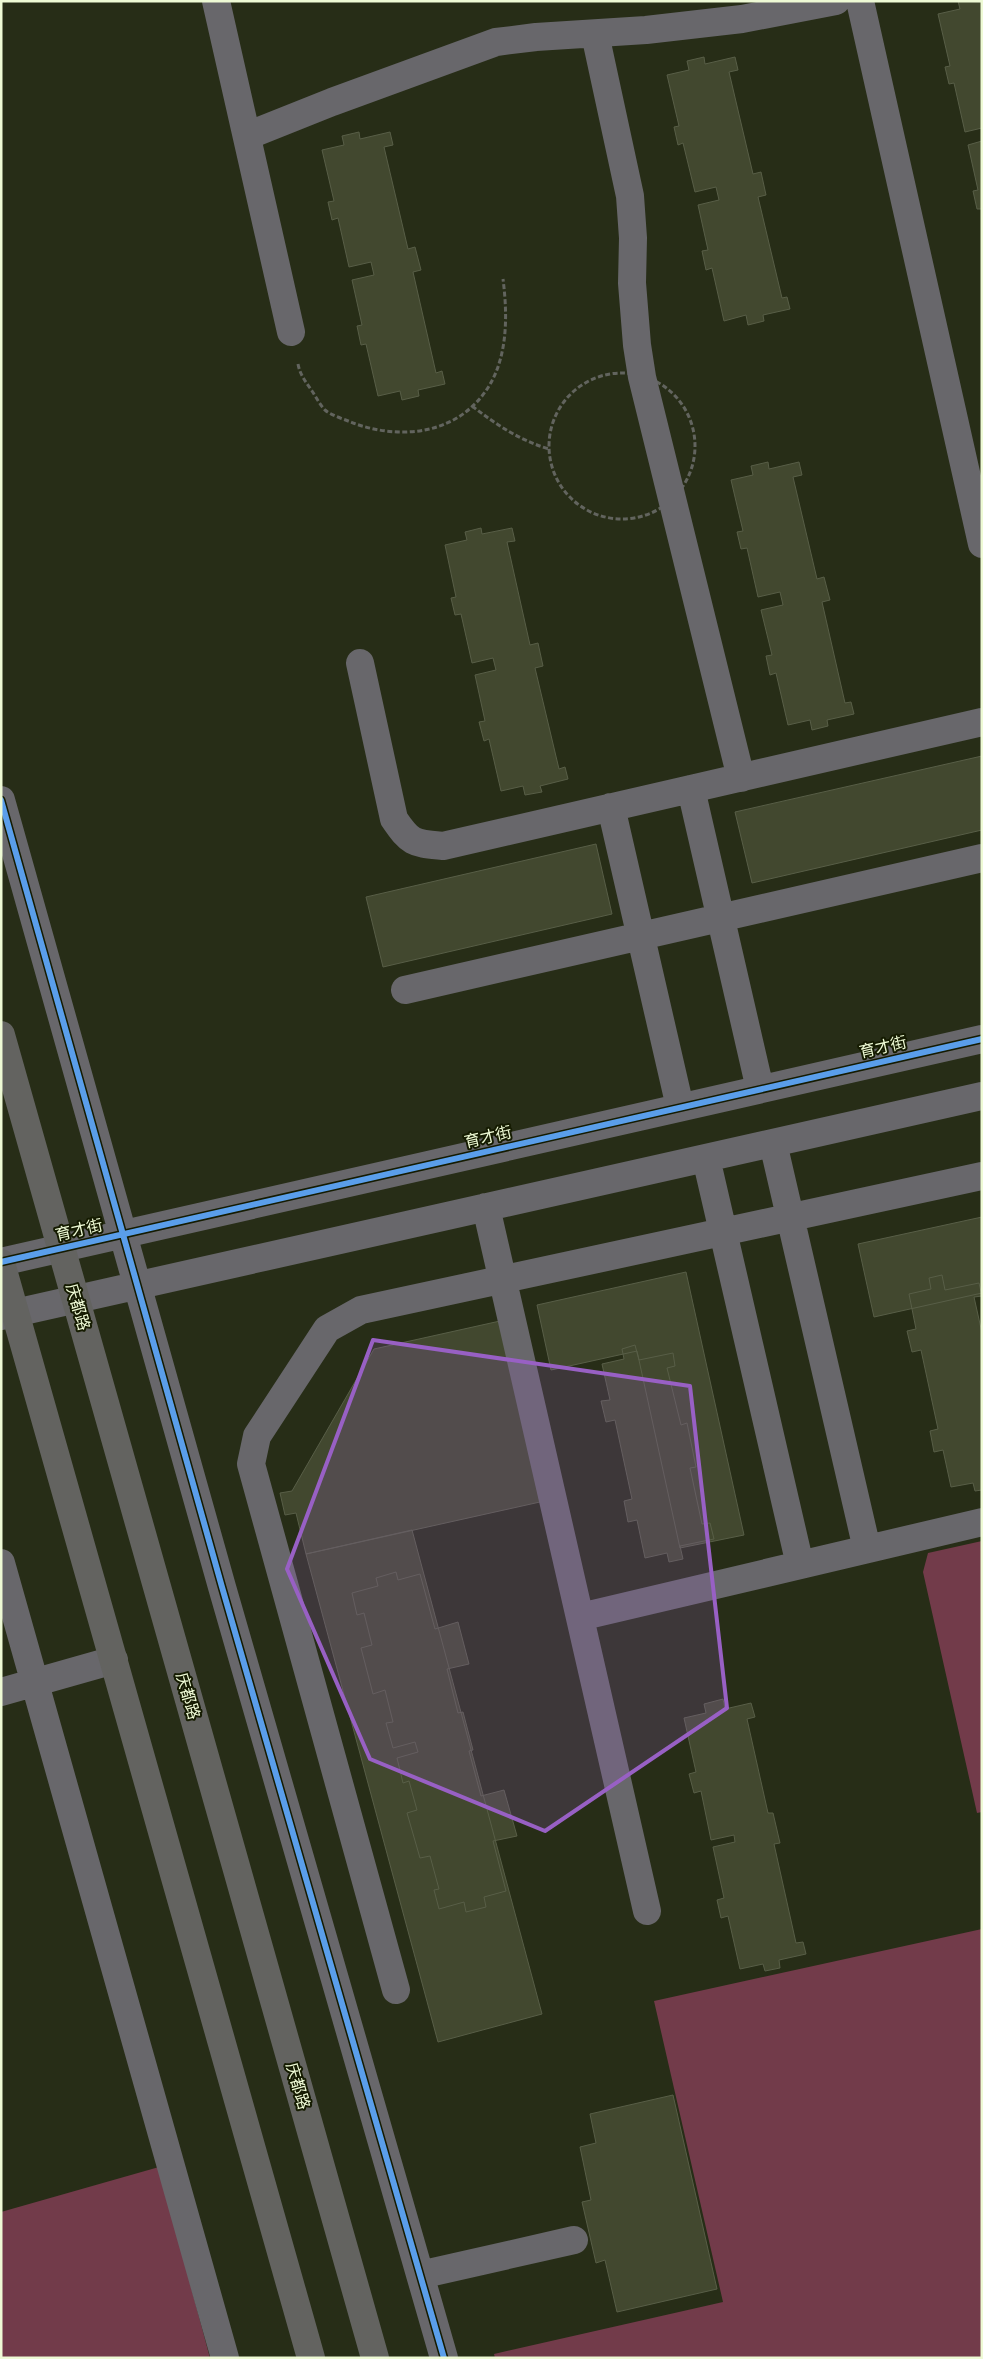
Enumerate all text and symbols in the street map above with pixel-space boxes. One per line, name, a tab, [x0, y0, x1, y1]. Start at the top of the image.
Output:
street label: 育才街	[857, 1032, 909, 1062]
street label: 育才街	[462, 1122, 514, 1152]
street label: 育才街	[53, 1215, 105, 1245]
street label: 庆都路	[62, 1281, 94, 1333]
street label: 庆都路	[172, 1670, 204, 1722]
street label: 庆都路	[282, 2060, 314, 2112]

